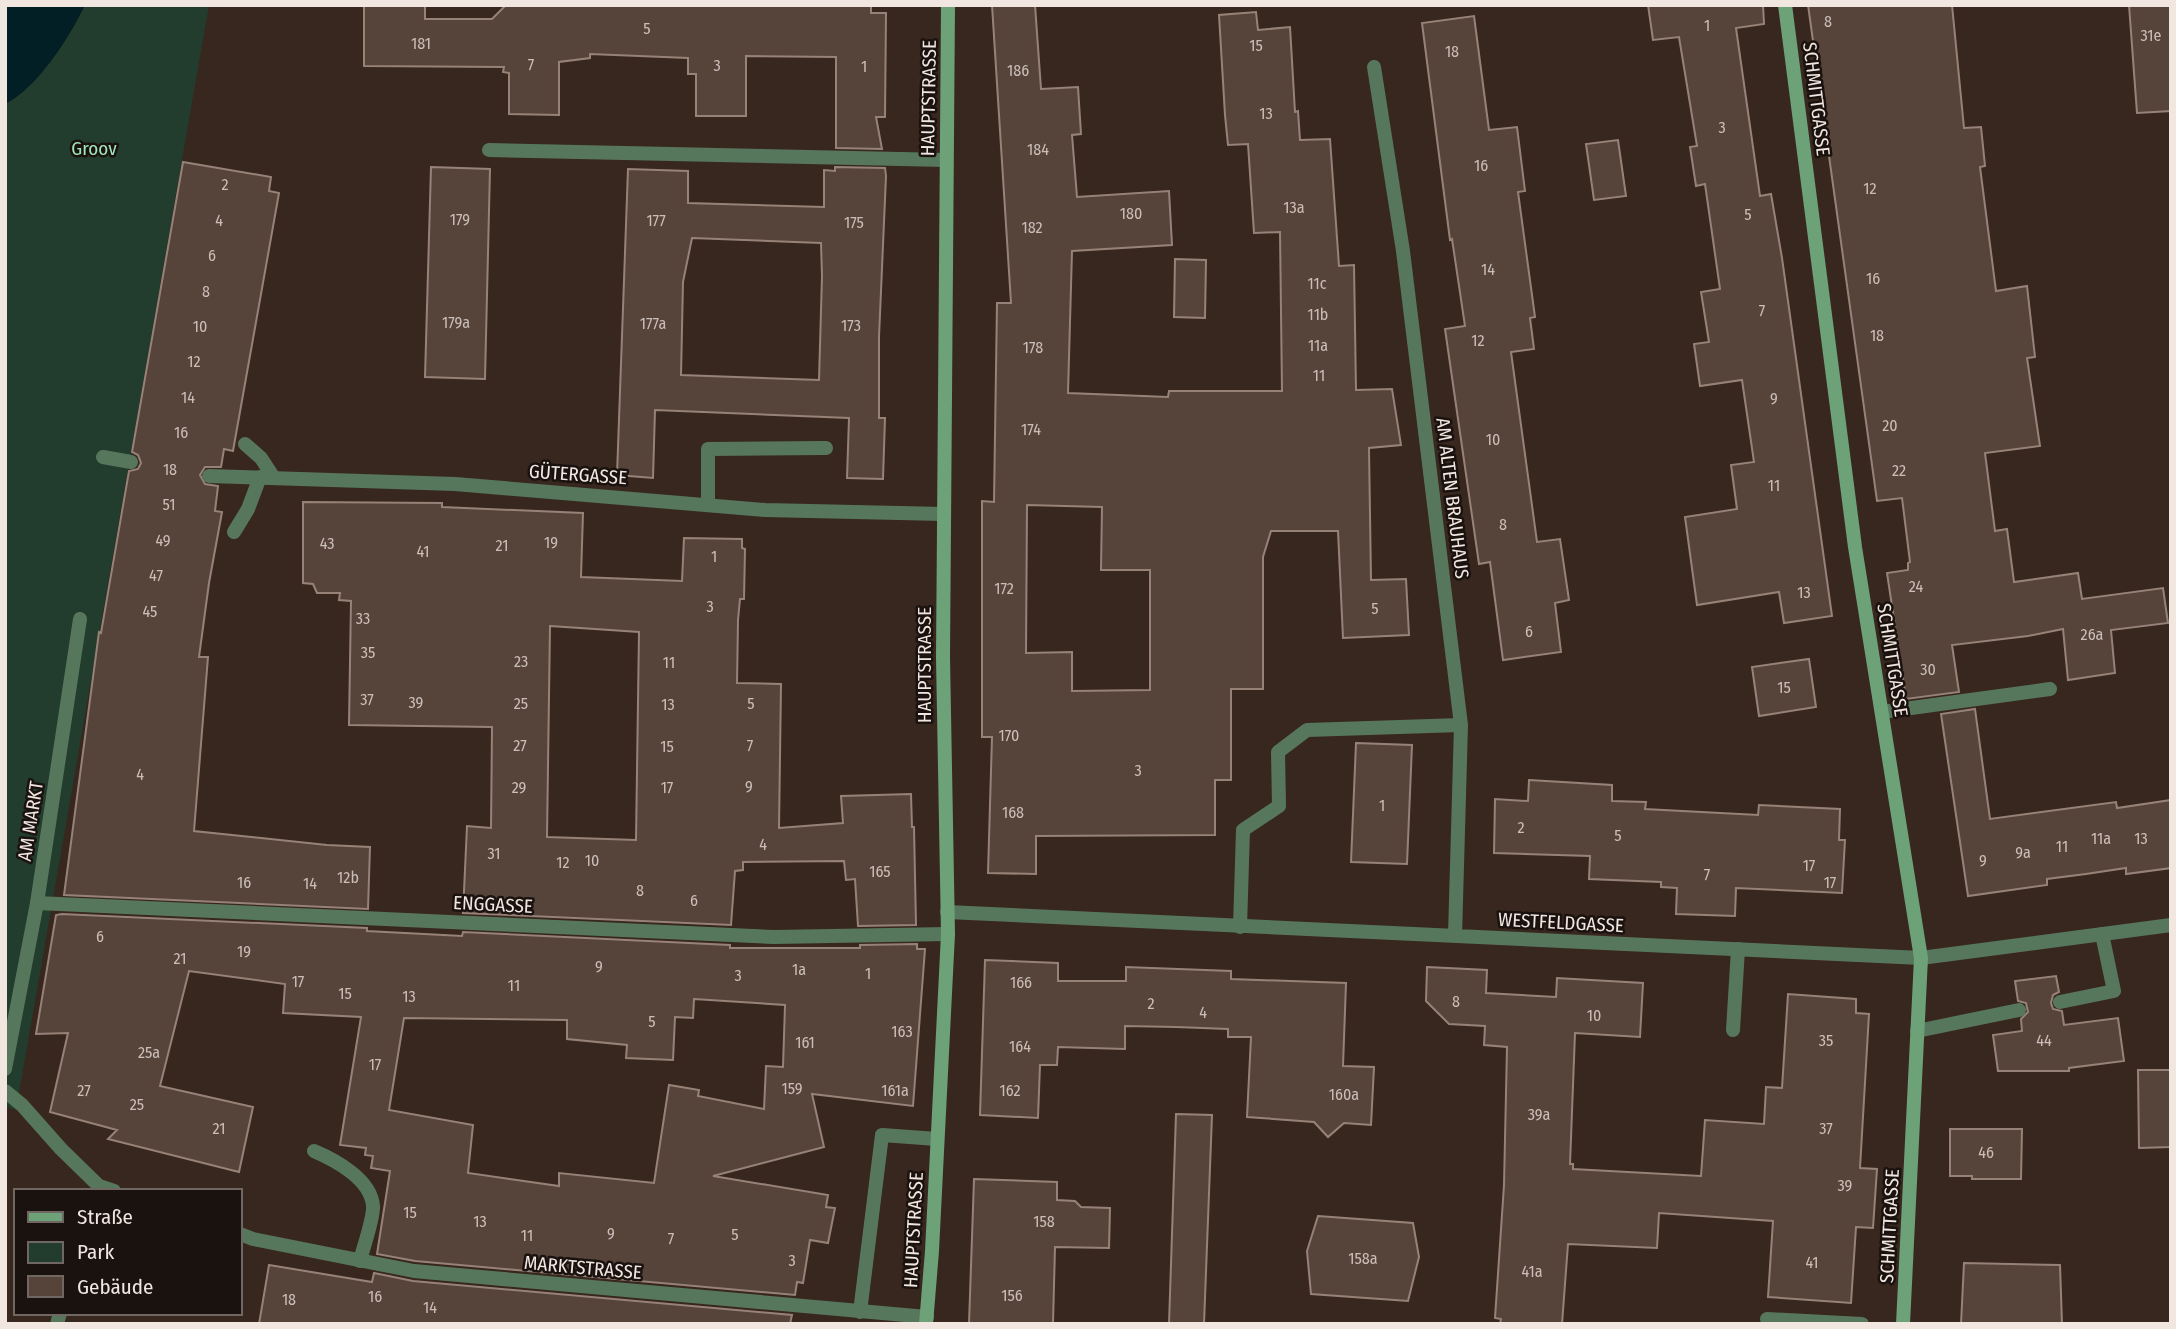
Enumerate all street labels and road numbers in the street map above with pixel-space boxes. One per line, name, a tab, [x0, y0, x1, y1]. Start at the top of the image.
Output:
street label: HAUPTSTRASSE	[916, 40, 941, 156]
street label: SCHMITTGASSE	[1798, 41, 1835, 157]
street label: AM ALTEN BRAUHAUS	[1431, 416, 1474, 580]
street label: GÜTERGASSE	[528, 460, 628, 489]
street label: SCHMITTGASSE	[1872, 602, 1913, 718]
street label: HAUPTSTRASSE	[913, 607, 936, 723]
street label: AM MARKT	[13, 779, 48, 863]
street label: ENGGASSE	[453, 891, 533, 918]
street label: WESTFELDGASSE	[1498, 908, 1625, 937]
street label: SCHMITTGASSE	[1875, 1168, 1904, 1284]
street label: HAUPTSTRASSE	[899, 1171, 928, 1289]
street label: MARKTSTRASSE	[523, 1251, 643, 1284]

